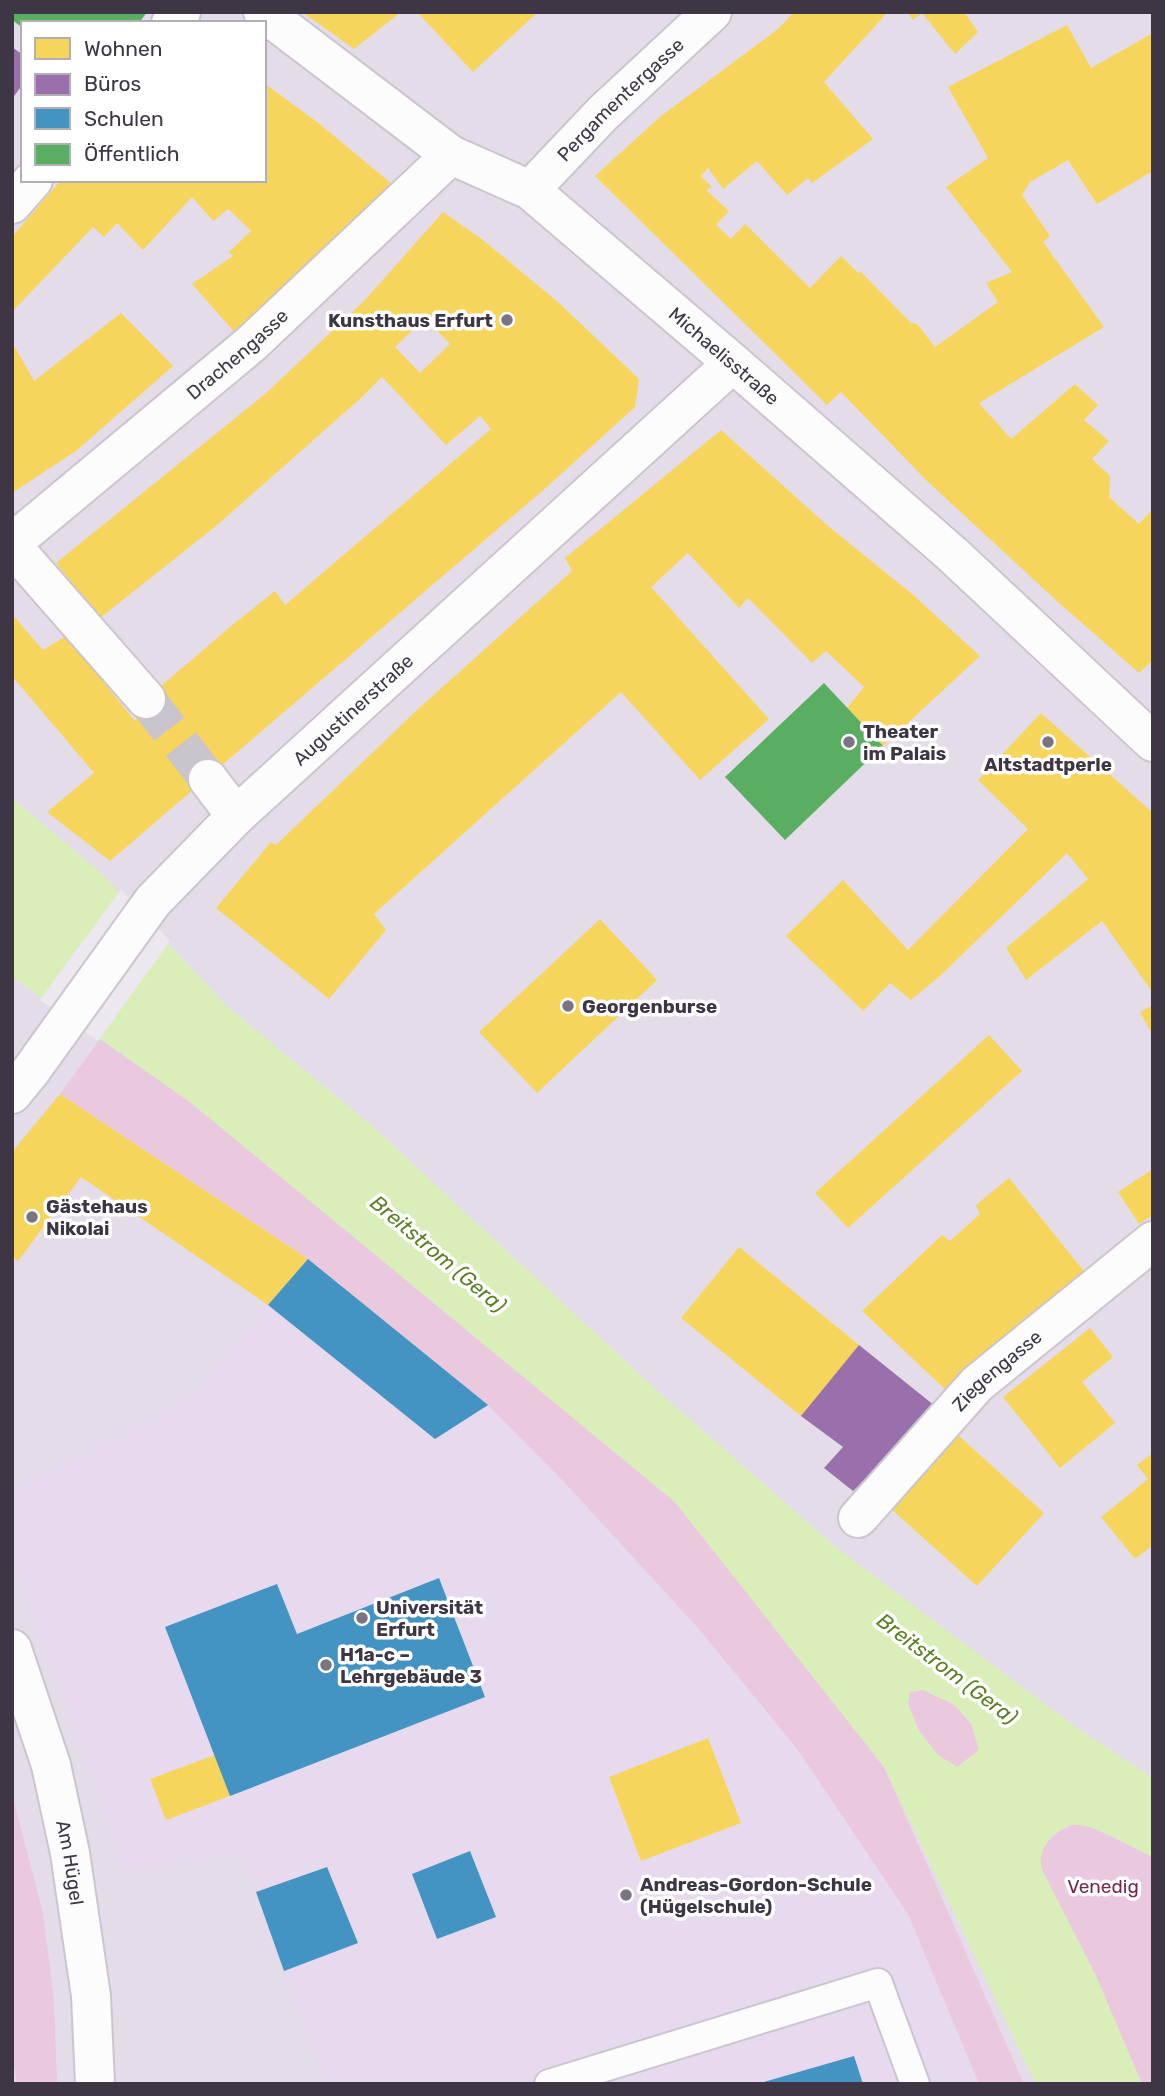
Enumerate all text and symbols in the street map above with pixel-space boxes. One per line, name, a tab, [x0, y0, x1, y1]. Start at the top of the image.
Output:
legend	[21, 21, 266, 182]
street label: Pergamentergasse	[552, 33, 689, 166]
text: Wohnen	[84, 36, 162, 61]
text: Büros	[84, 71, 141, 96]
text: Schulen	[84, 106, 164, 131]
text: Öffentlich	[84, 141, 180, 166]
street label: Michaelisstraße	[664, 302, 784, 410]
street label: Drachengasse	[182, 304, 293, 405]
place label: Kunsthaus Erfurt	[328, 309, 493, 332]
marker: Kunsthaus Erfurt	[499, 312, 515, 328]
street label: Augustinerstraße	[288, 649, 418, 770]
place label: Theater im Palais	[863, 720, 946, 765]
marker: Theater im Palais	[841, 734, 857, 750]
marker: Altstadtperle	[1040, 734, 1056, 750]
place label: Altstadtperle	[984, 753, 1112, 776]
place label: Georgenburse	[582, 995, 717, 1018]
marker: Georgenburse	[560, 998, 576, 1014]
water label: Breitstrom (Gera)	[365, 1190, 511, 1318]
place label: Gästehaus Nikolai	[46, 1195, 148, 1240]
marker: Gästehaus Nikolai	[24, 1209, 40, 1225]
street label: Ziegengasse	[947, 1325, 1047, 1416]
place label: Universität Erfurt	[376, 1596, 483, 1641]
water label: Breitstrom (Gera)	[872, 1608, 1022, 1730]
marker: Universität Erfurt	[354, 1610, 370, 1626]
place label: H1a-c – Lehrgebäude 3	[340, 1643, 482, 1688]
marker: H1a-c – Lehrgebäude 3	[318, 1657, 334, 1673]
street label: Am Hügel	[51, 1818, 89, 1907]
place label: Andreas-Gordon-Schule (Hügelschule)	[640, 1873, 872, 1918]
park label: Venedig	[1067, 1875, 1139, 1898]
marker: Andreas-Gordon-Schule (Hügelschule)	[618, 1887, 634, 1903]

